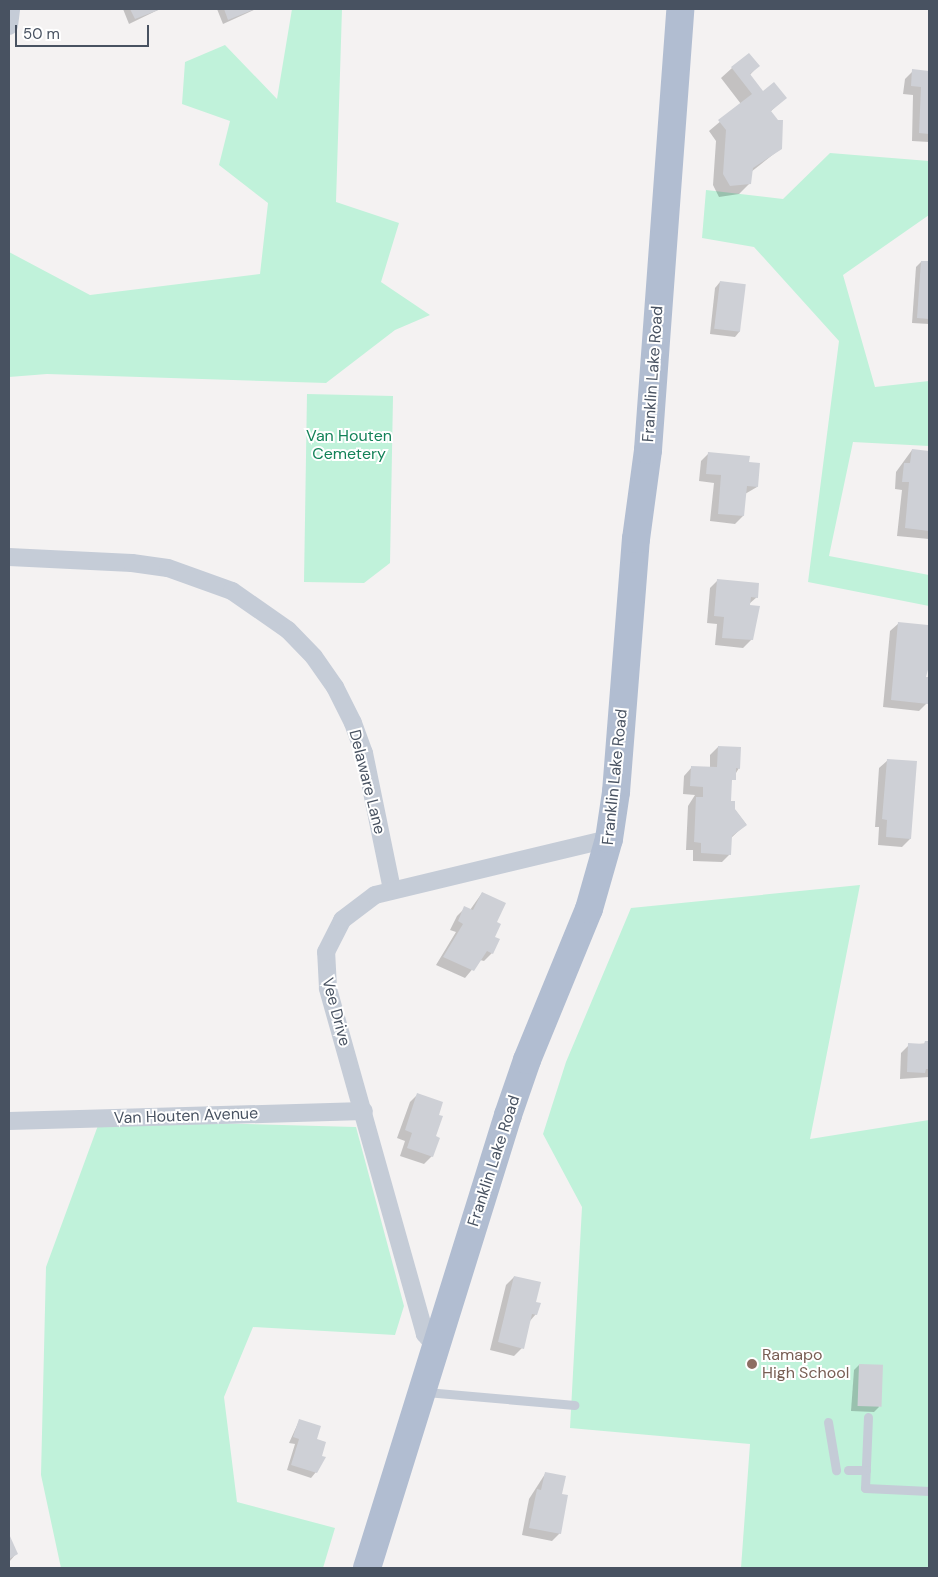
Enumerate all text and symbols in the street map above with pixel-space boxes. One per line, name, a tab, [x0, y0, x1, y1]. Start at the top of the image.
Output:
scale bar	[18, 15, 151, 47]
text: 50 m	[23, 24, 60, 44]
street label: Franklin Lake Road	[639, 305, 667, 443]
park label: Van Houten Cemetery	[306, 426, 392, 464]
street label: Franklin Lake Road	[598, 708, 632, 846]
street label: Delaware Lane	[345, 728, 389, 836]
street label: Vee Drive	[318, 976, 354, 1048]
street label: Franklin Lake Road	[464, 1093, 524, 1229]
street label: Van Houten Avenue	[113, 1104, 259, 1128]
place label: Ramapo High School	[762, 1345, 849, 1383]
marker: Ramapo High School	[746, 1358, 758, 1370]

